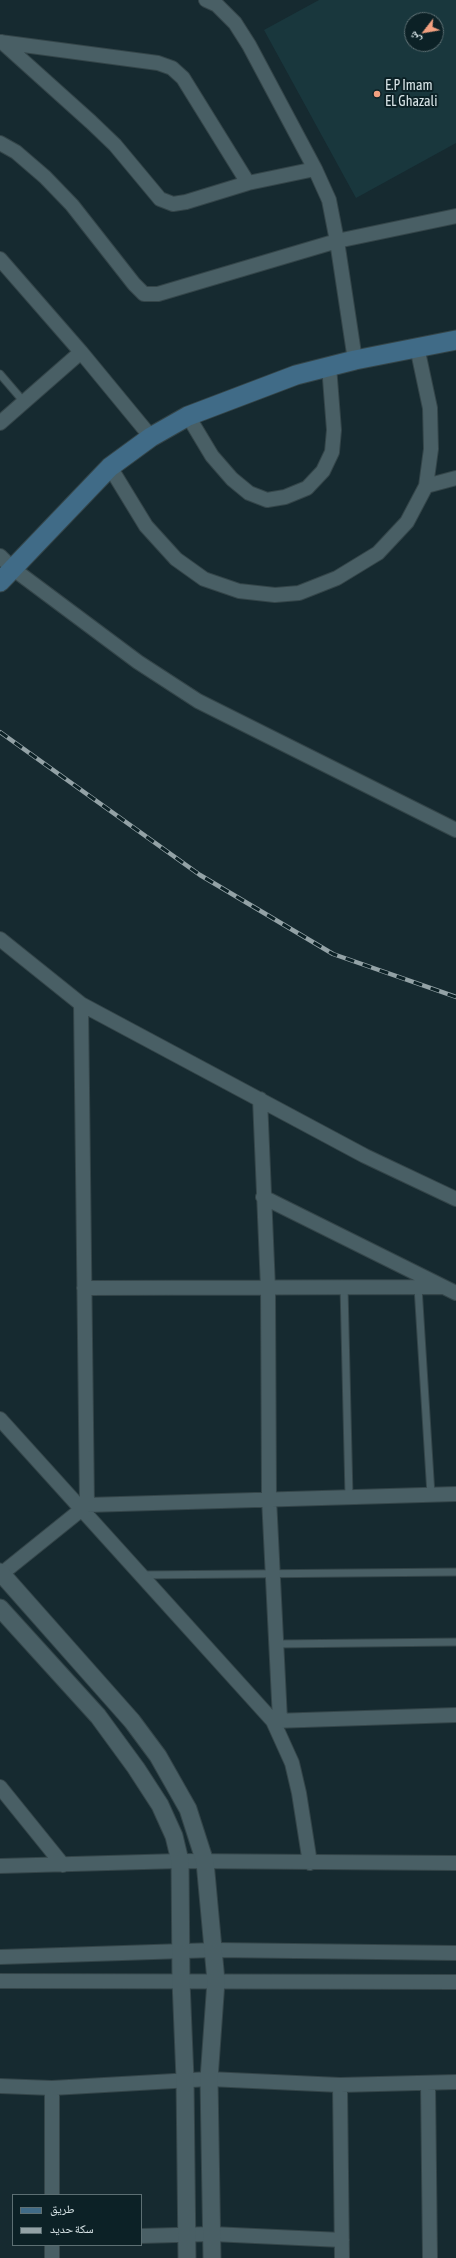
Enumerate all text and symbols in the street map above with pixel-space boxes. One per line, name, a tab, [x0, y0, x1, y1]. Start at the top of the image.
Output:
north arrow	[404, 12, 444, 52]
text: ش	[406, 30, 423, 46]
place label: E.P Imam EL Ghazali	[385, 78, 437, 110]
marker: E.P Imam EL Ghazali	[372, 89, 382, 99]
legend	[12, 2194, 142, 2246]
text: طريق	[50, 2202, 75, 2216]
text: سكة حديد	[50, 2222, 94, 2236]

